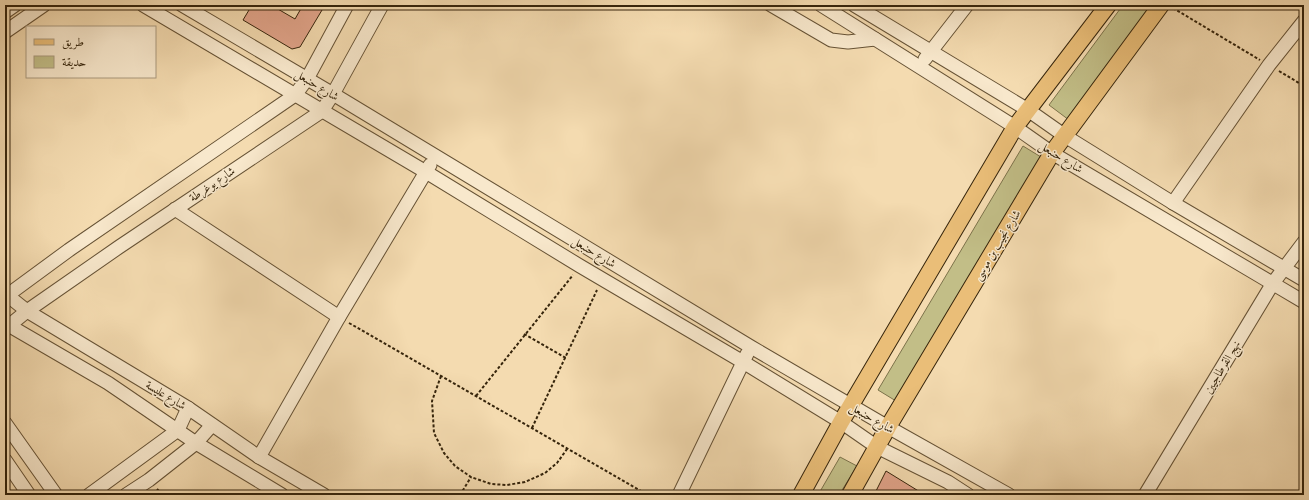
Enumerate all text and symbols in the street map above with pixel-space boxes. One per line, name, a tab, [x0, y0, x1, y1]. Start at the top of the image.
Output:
legend	[26, 26, 156, 78]
text: طريق	[62, 34, 84, 50]
text: حديقة	[62, 54, 86, 70]
street label: شارع حنبعل	[290, 66, 342, 107]
street label: شارع حنبعل	[1034, 137, 1086, 179]
street label: شارع يوغرطة	[186, 163, 240, 208]
street label: شارع نجيب بن موسى	[970, 207, 1027, 285]
street label: شارع حنبعل	[567, 233, 619, 274]
street label: نهج القرطاجيين	[1200, 337, 1247, 398]
street label: شارع عليسة	[141, 377, 189, 416]
street label: شارع حنبعل	[845, 399, 897, 440]

